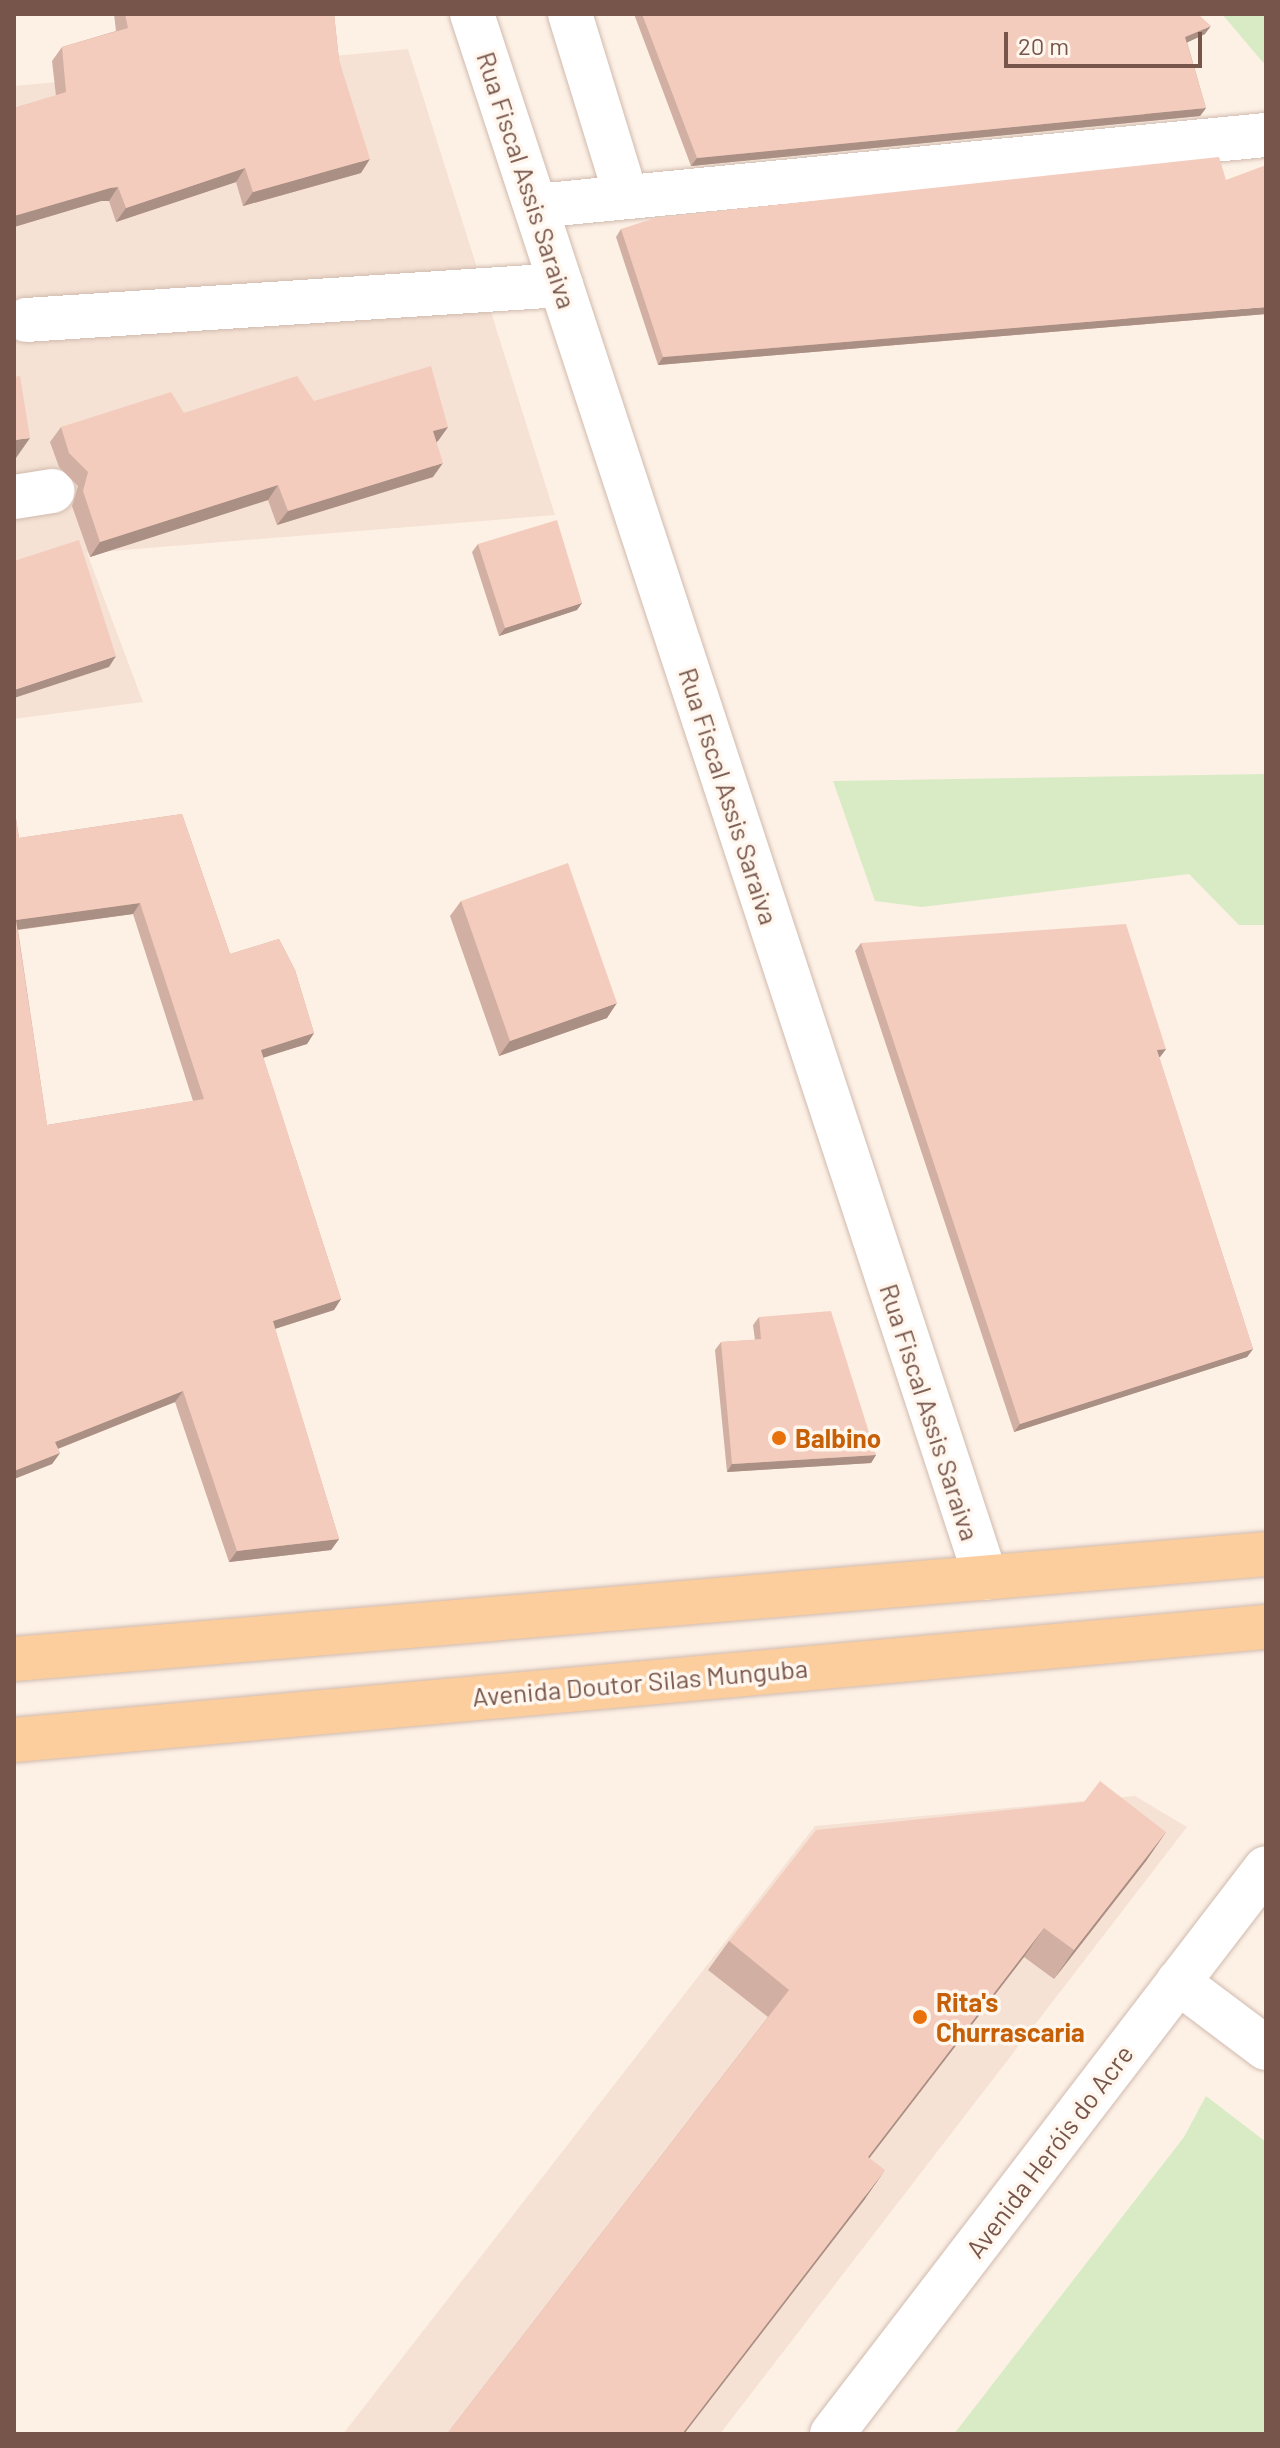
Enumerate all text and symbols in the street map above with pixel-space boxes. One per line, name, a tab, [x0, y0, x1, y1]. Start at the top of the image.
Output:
scale bar	[1008, 16, 1206, 66]
text: 20 m	[1018, 31, 1069, 60]
street label: Rua Fiscal Assis Saraiva	[471, 48, 583, 312]
street label: Rua Fiscal Assis Saraiva	[673, 664, 785, 928]
street label: Rua Fiscal Assis Saraiva	[874, 1280, 986, 1544]
place label: Balbino	[795, 1422, 881, 1454]
marker: Balbino	[770, 1429, 788, 1447]
street label: Avenida Doutor Silas Munguba	[471, 1652, 809, 1712]
place label: Rita's Churrascaria	[936, 1986, 1085, 2048]
marker: Rita's Churrascaria	[911, 2008, 929, 2026]
street label: Avenida Heróis do Acre	[959, 2038, 1139, 2264]

